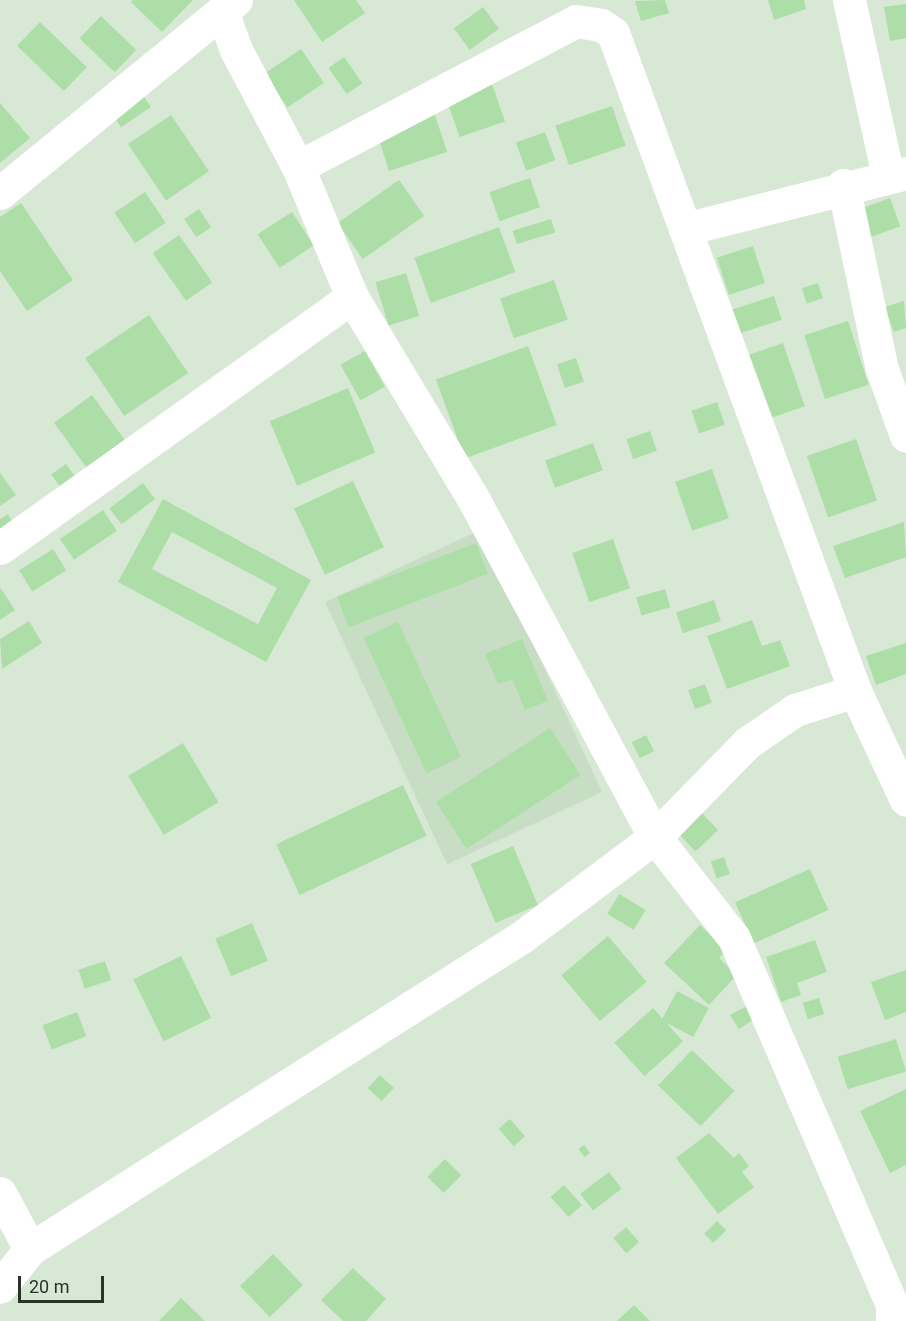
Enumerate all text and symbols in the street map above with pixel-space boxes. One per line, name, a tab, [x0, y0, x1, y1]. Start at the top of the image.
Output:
scale bar	[21, 1264, 106, 1302]
text: 20 m	[29, 1276, 69, 1297]

